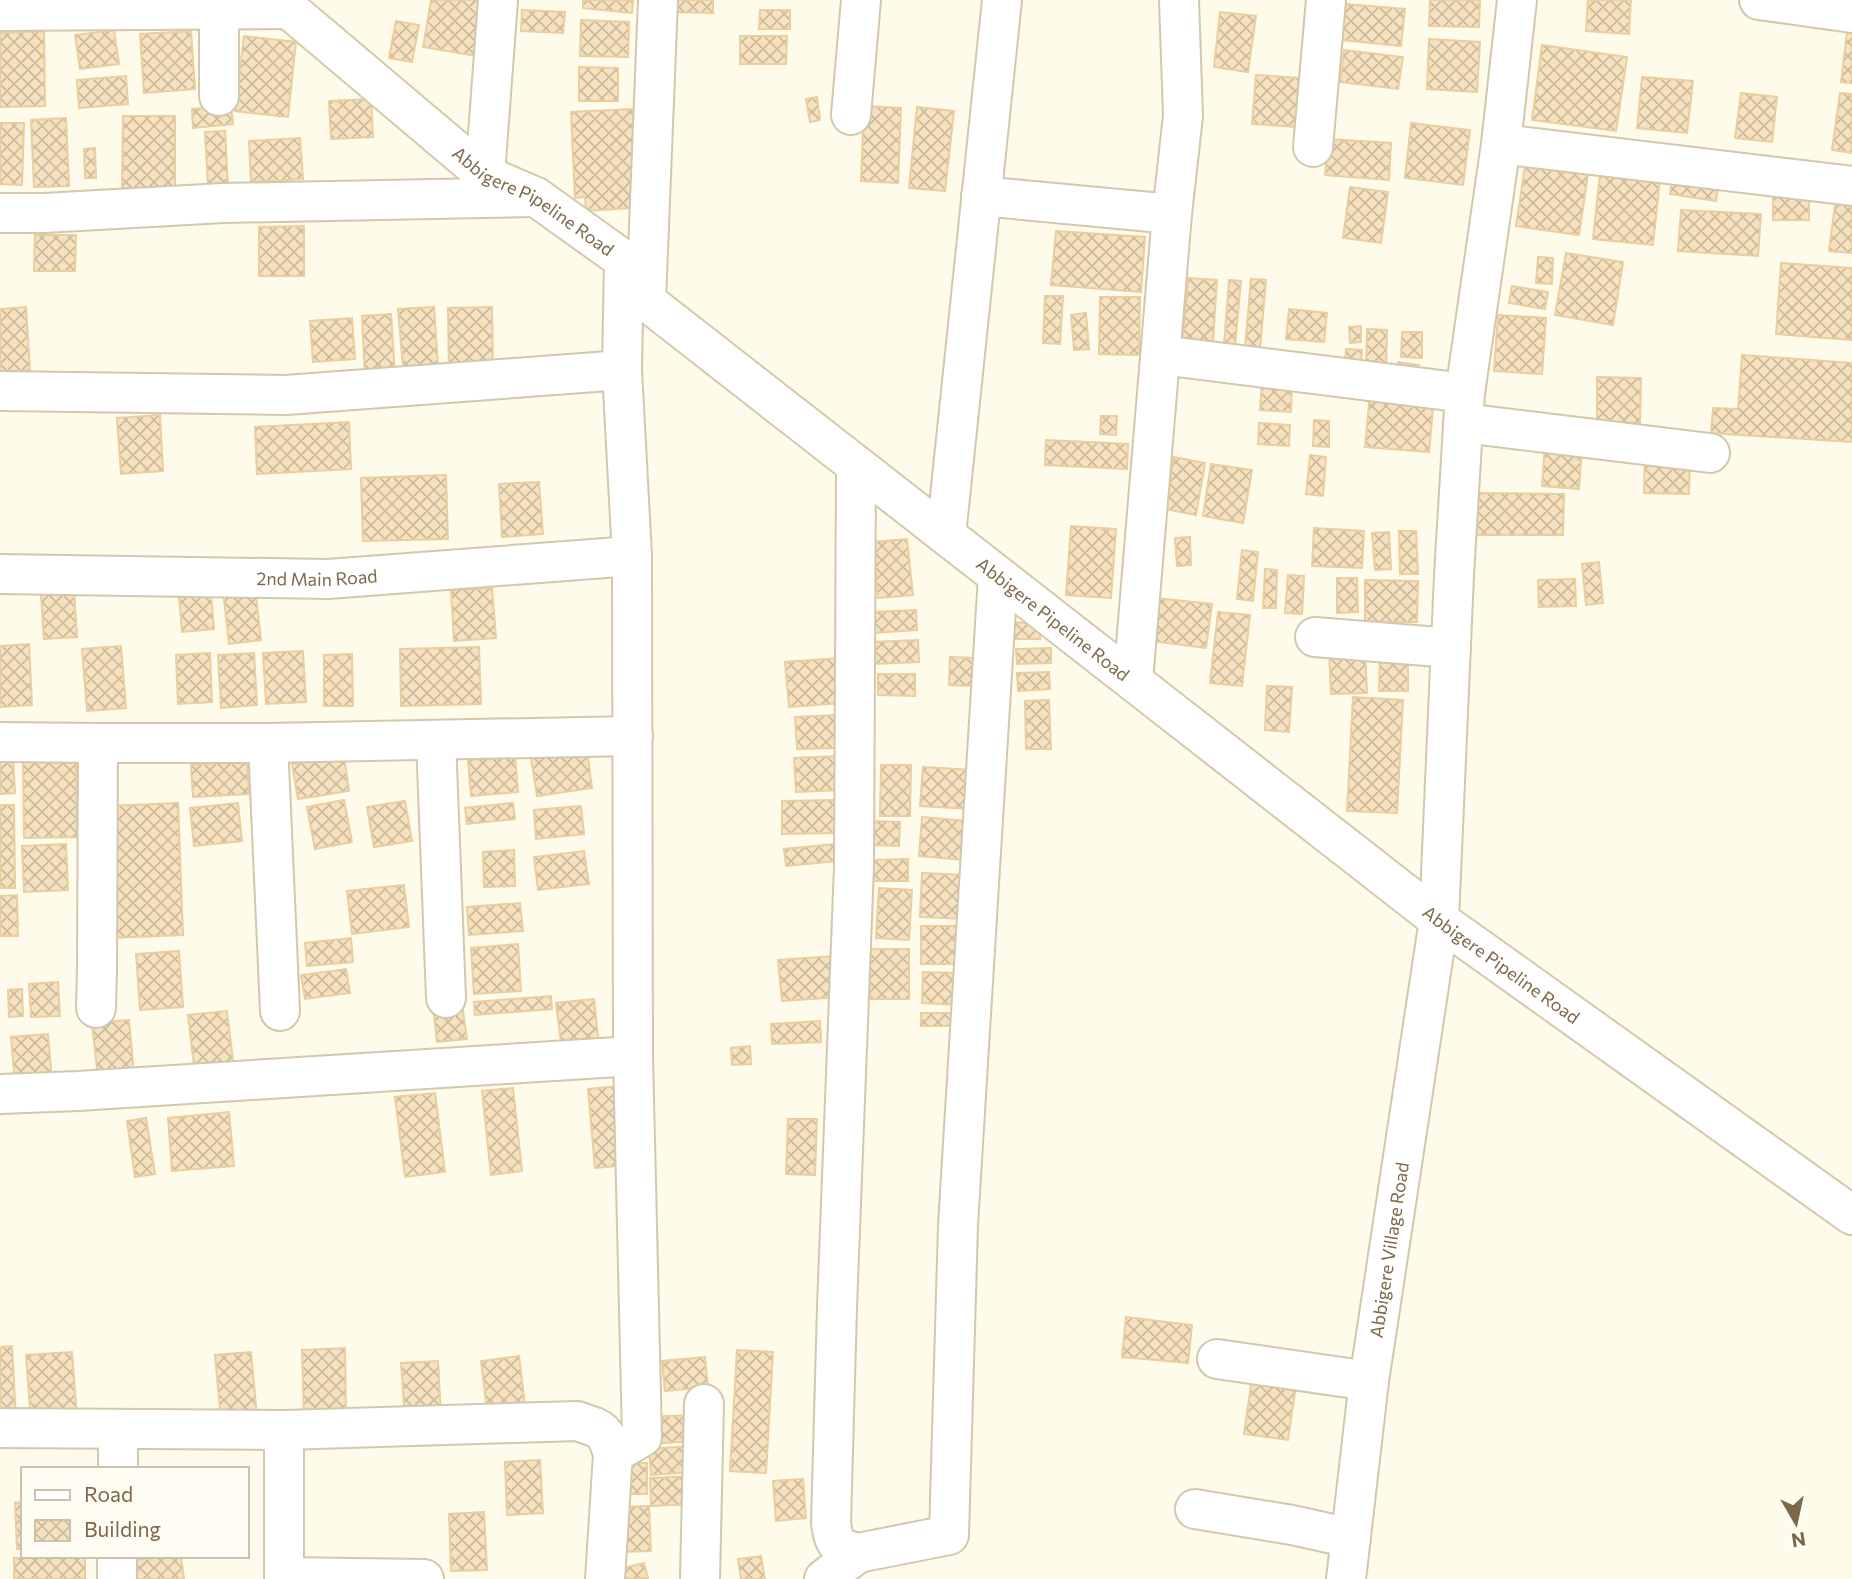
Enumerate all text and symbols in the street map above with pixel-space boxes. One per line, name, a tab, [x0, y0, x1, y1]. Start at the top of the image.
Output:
street label: Abbigere Pipeline Road	[448, 141, 618, 260]
street label: Abbigere Pipeline Road	[972, 552, 1134, 685]
street label: 2nd Main Road	[256, 564, 378, 590]
street label: Abbigere Pipeline Road	[1419, 901, 1584, 1028]
street label: Abbigere Village Road	[1365, 1160, 1413, 1339]
legend	[21, 1467, 248, 1558]
text: Road	[84, 1481, 133, 1506]
north arrow	[1761, 1488, 1831, 1558]
text: Building	[84, 1516, 161, 1541]
text: N	[1790, 1528, 1808, 1553]

